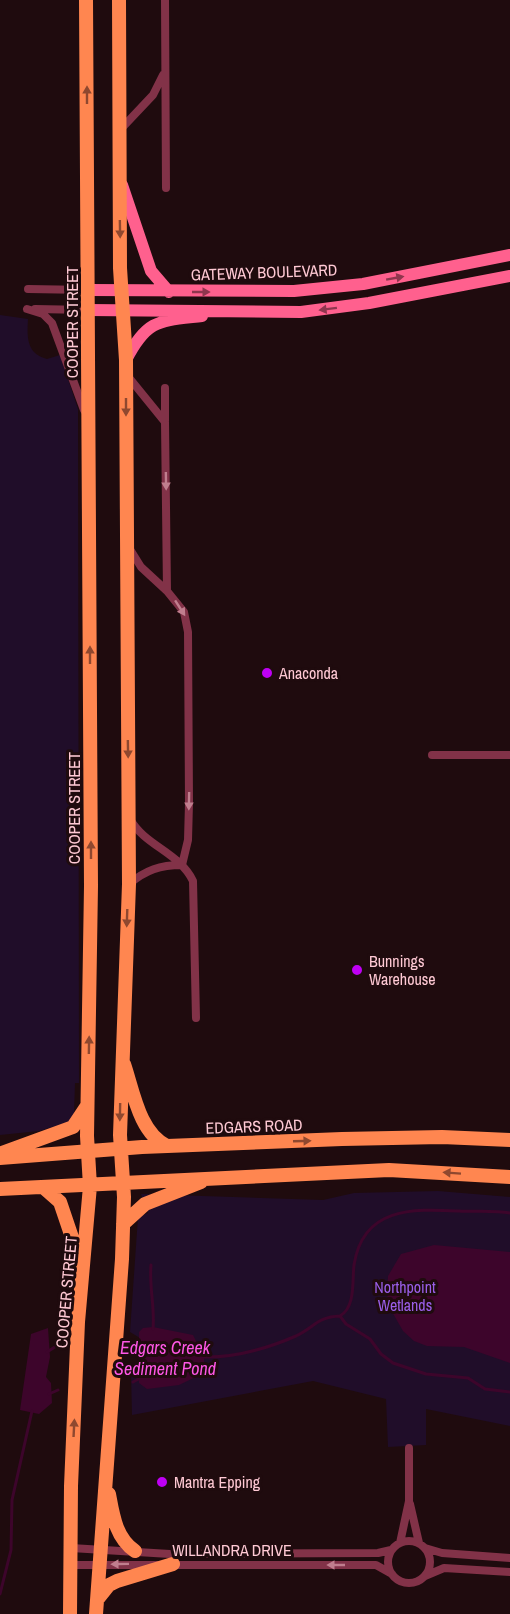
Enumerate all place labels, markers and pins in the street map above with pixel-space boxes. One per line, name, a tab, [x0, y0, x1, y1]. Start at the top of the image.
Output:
place label: Anaconda	[278, 662, 339, 684]
marker: Anaconda	[260, 666, 274, 680]
place label: Bunnings Warehouse	[369, 950, 436, 990]
marker: Bunnings Warehouse	[350, 963, 364, 977]
place label: Mantra Epping	[174, 1471, 261, 1493]
marker: Mantra Epping	[155, 1475, 169, 1489]

